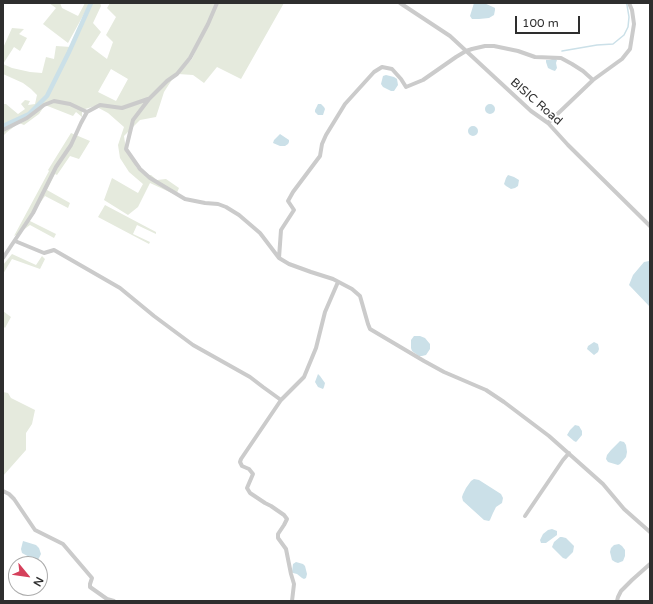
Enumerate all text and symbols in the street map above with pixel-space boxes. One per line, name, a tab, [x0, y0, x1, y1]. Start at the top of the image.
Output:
scale bar	[517, 8, 582, 34]
text: 100 m	[522, 16, 559, 30]
street label: BISIC Road	[507, 76, 565, 128]
north arrow	[8, 556, 48, 596]
text: N	[30, 575, 46, 589]

